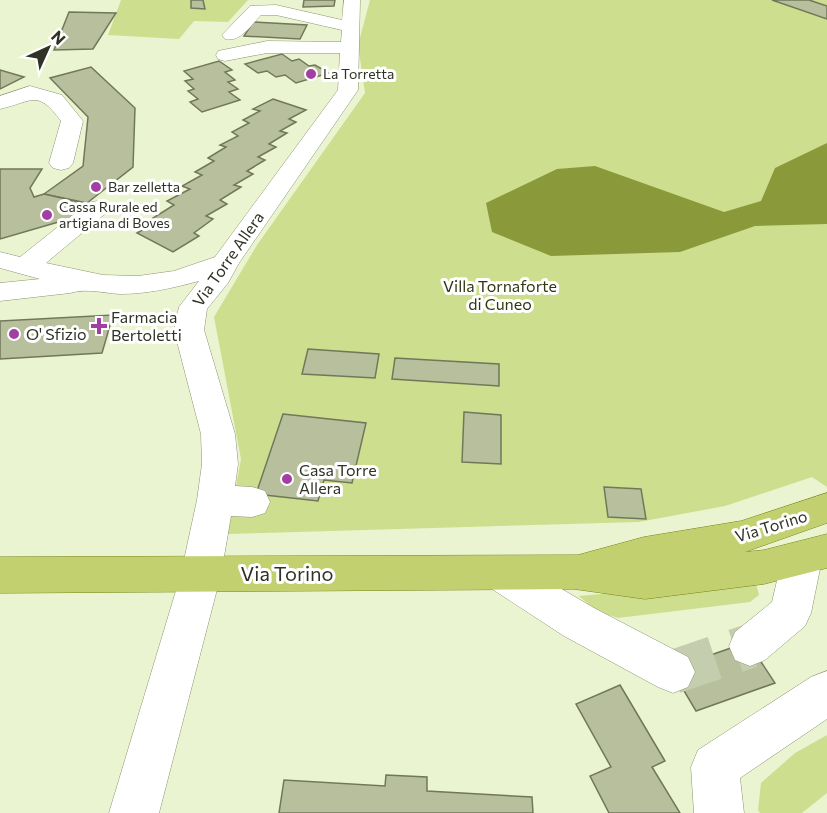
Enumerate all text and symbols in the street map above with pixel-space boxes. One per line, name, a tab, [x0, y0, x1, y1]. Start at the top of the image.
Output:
north arrow	[18, 18, 78, 78]
text: N	[48, 26, 70, 48]
place label: La Torretta	[323, 65, 394, 82]
marker: La Torretta	[304, 67, 318, 81]
place label: Bar zelletta	[108, 178, 180, 195]
marker: Bar zelletta	[89, 180, 103, 194]
place label: Cassa Rurale ed artigiana di Boves	[59, 198, 170, 231]
marker: Cassa Rurale ed artigiana di Boves	[40, 208, 54, 222]
street label: Via Torre Allera	[188, 208, 267, 310]
park label: Villa Tornaforte di Cuneo	[443, 276, 557, 313]
place label: Farmacia Bertoletti	[111, 307, 182, 344]
marker: Farmacia Bertoletti	[92, 319, 106, 333]
place label: O' Sfizio	[26, 324, 87, 343]
marker: O' Sfizio	[7, 327, 21, 341]
place label: Casa Torre Allera	[299, 460, 377, 497]
marker: Casa Torre Allera	[280, 472, 294, 486]
street label: Via Torino	[733, 506, 809, 545]
street label: Via Torino	[241, 561, 333, 585]

